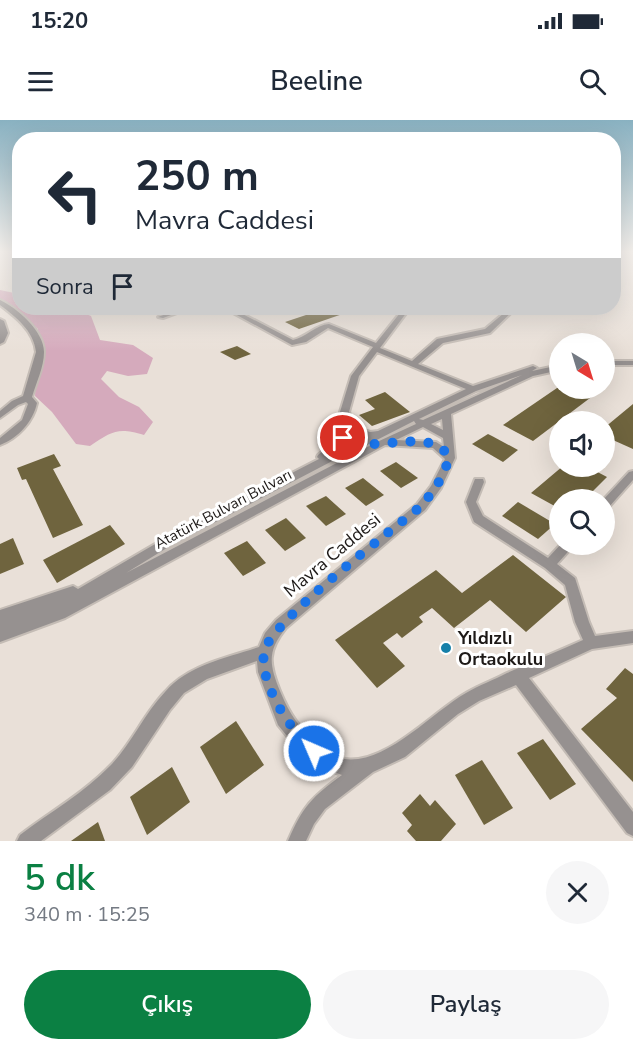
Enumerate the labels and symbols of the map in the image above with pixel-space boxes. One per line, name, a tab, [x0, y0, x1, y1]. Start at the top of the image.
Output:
north arrow	[549, 333, 615, 399]
pin	[317, 412, 368, 463]
street label: Atatürk Bulvarı Bulvarı	[151, 464, 295, 554]
street label: Mavra Caddesi	[279, 507, 385, 603]
place label: Yıldızlı Ortaokulu	[457, 626, 543, 671]
marker: Yıldızlı Ortaokulu	[439, 641, 453, 655]
position arrow	[282, 719, 346, 783]

